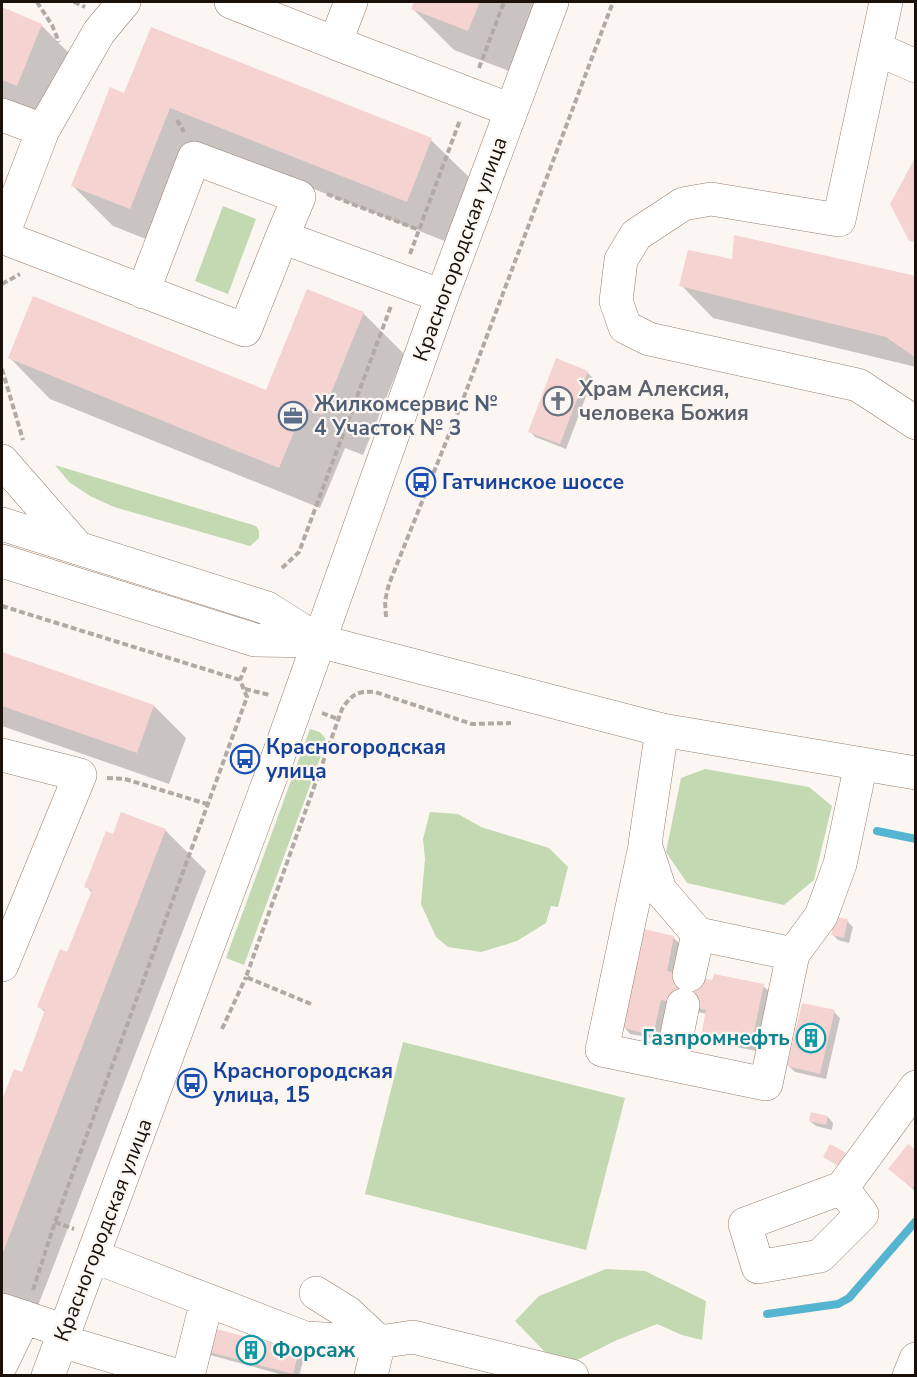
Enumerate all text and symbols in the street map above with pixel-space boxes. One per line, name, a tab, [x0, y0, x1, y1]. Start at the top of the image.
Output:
street label: Красногородская улица	[406, 133, 514, 365]
place label: Храм Алексия, человека Божия	[578, 375, 749, 427]
church icon: Храм Алексия, человека Божия	[542, 385, 574, 417]
place label: Жилкомсервис № 4 Участок № 3	[314, 390, 497, 442]
office icon: Жилкомсервис № 4 Участок № 3	[277, 400, 309, 432]
bus stop icon: Гатчинское шоссе	[405, 466, 437, 498]
place label: Гатчинское шоссе	[442, 468, 624, 496]
place label: Красногородская улица	[266, 733, 446, 785]
bus stop icon: Красногородская улица	[229, 743, 261, 775]
building icon: Газпромнефть	[795, 1022, 827, 1054]
place label: Газпромнефть	[642, 1024, 790, 1052]
place label: Красногородская улица, 15	[213, 1057, 393, 1109]
bus stop icon: Красногородская улица, 15	[176, 1067, 208, 1099]
street label: Красногородская улица	[48, 1114, 158, 1346]
building icon: Форсаж	[235, 1334, 267, 1366]
place label: Форсаж	[272, 1336, 356, 1364]

